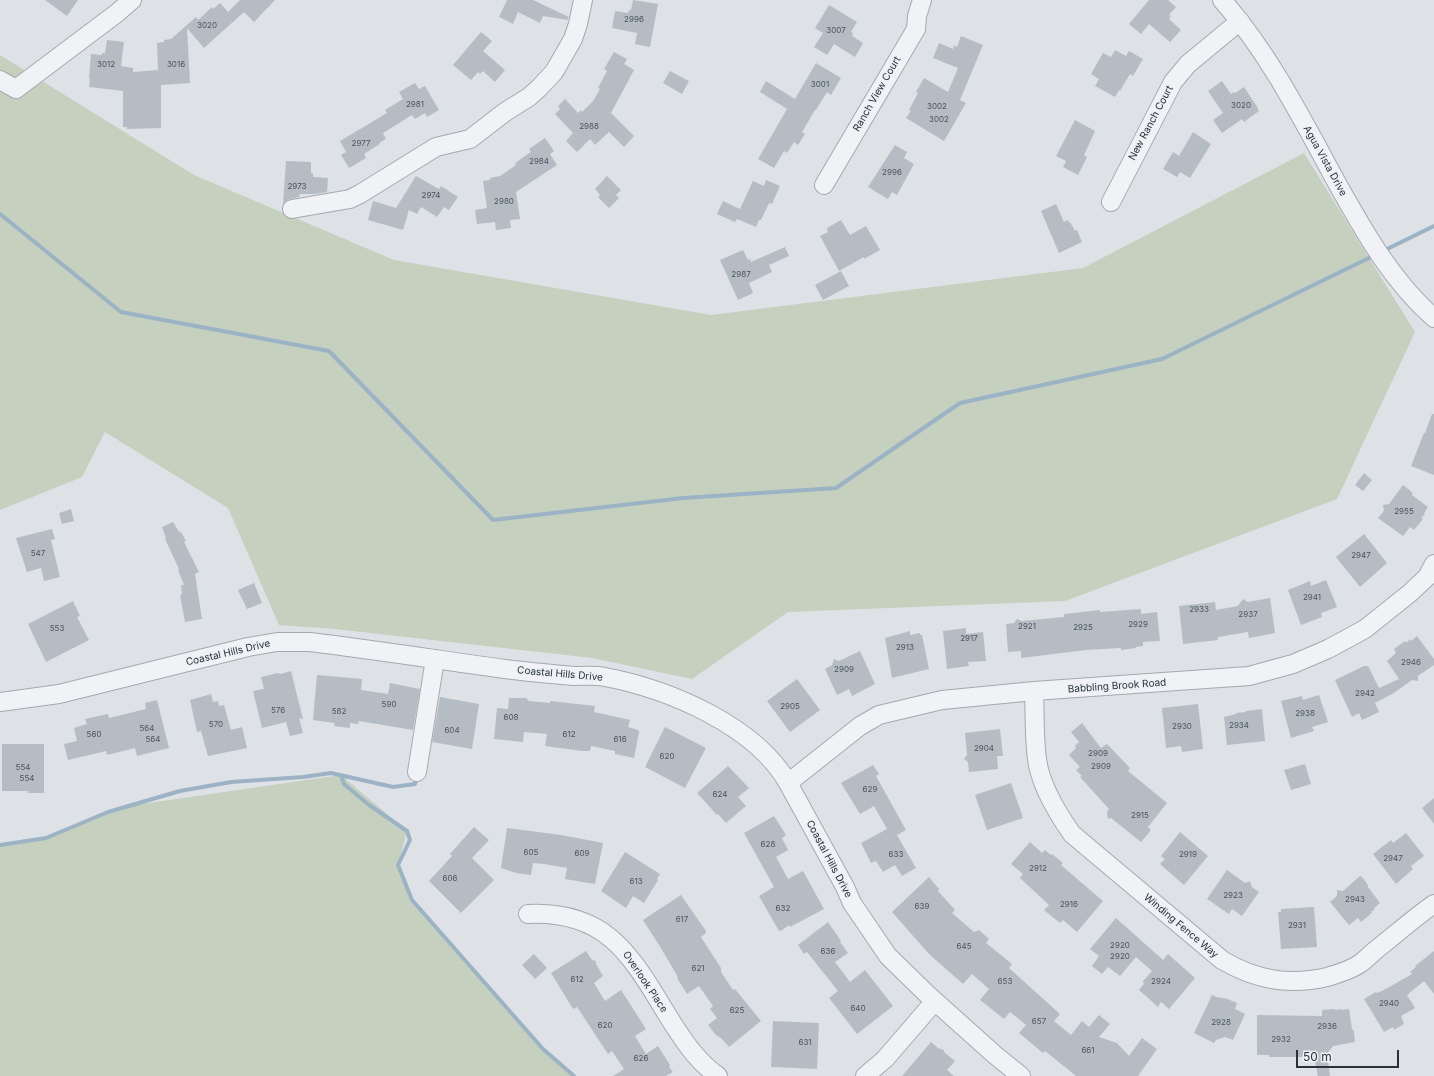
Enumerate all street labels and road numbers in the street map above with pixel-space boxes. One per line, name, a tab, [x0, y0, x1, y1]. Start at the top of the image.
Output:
street label: Ranch View Court	[851, 54, 903, 134]
street label: New Ranch Court	[1126, 84, 1176, 162]
street label: Agua Vista Drive	[1301, 124, 1349, 198]
street label: Coastal Hills Drive	[185, 637, 271, 669]
street label: Coastal Hills Drive	[517, 664, 603, 684]
street label: Babbling Brook Road	[1067, 677, 1167, 695]
street label: Coastal Hills Drive	[803, 818, 855, 900]
street label: Winding Fence Way	[1141, 891, 1221, 961]
street label: Overlook Place	[620, 949, 670, 1015]

